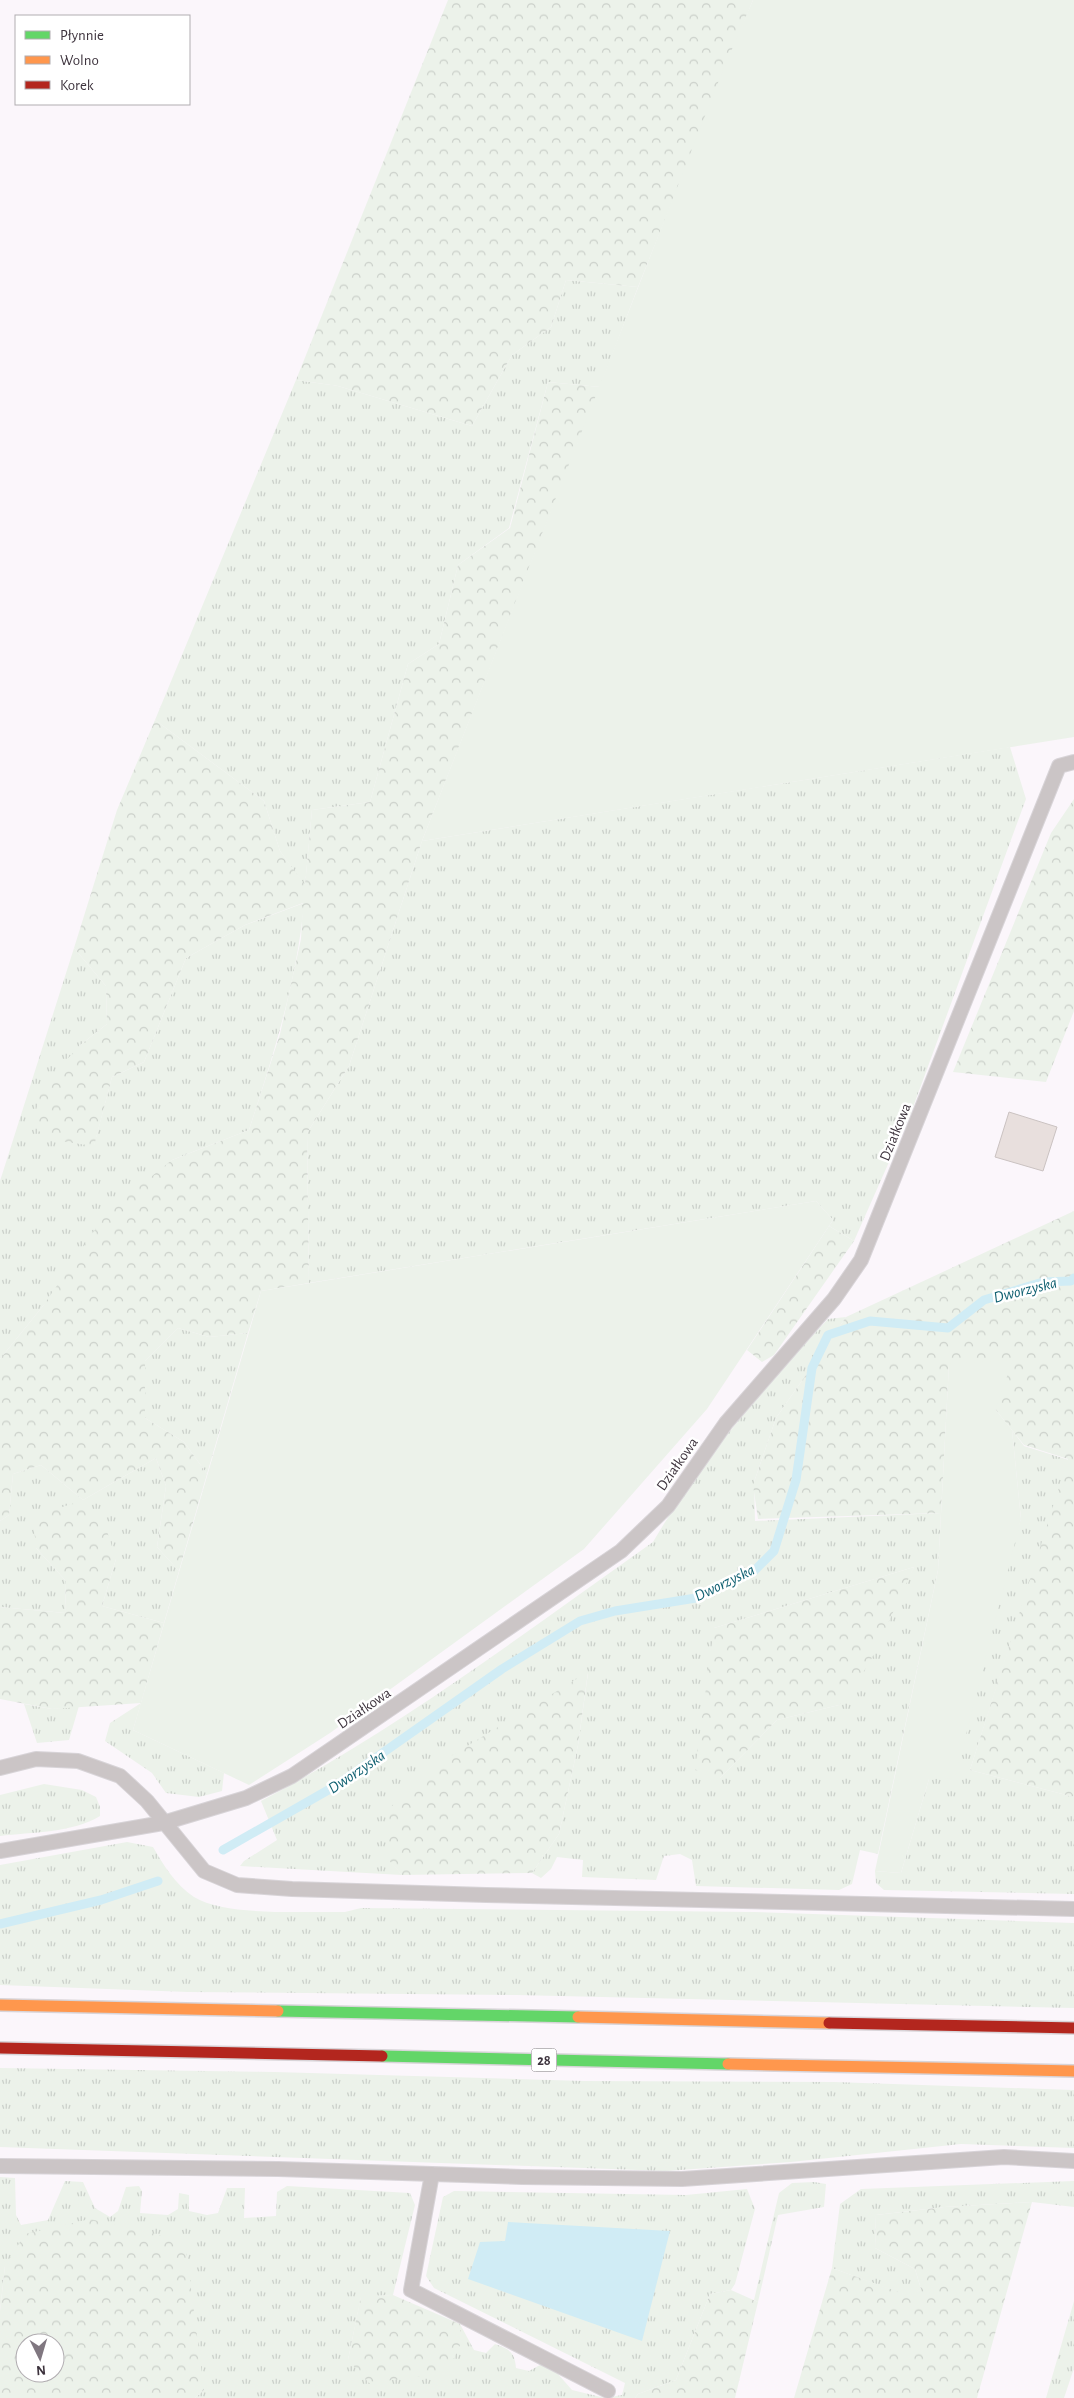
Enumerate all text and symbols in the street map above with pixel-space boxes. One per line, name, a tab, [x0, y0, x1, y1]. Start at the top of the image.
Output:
legend	[15, 15, 190, 105]
text: Płynnie	[60, 28, 104, 43]
text: Wolno	[60, 53, 99, 68]
text: Korek	[60, 78, 94, 93]
street label: Działkowa	[877, 1101, 914, 1163]
water label: Dworzyska	[992, 1274, 1059, 1306]
street label: Działkowa	[654, 1435, 701, 1494]
water label: Dworzyska	[692, 1561, 757, 1604]
street label: Działkowa	[335, 1685, 394, 1732]
water label: Dworzyska	[325, 1747, 388, 1797]
road number: 28	[532, 2048, 556, 2072]
north arrow	[15, 2333, 65, 2383]
text: N	[36, 2363, 47, 2377]

